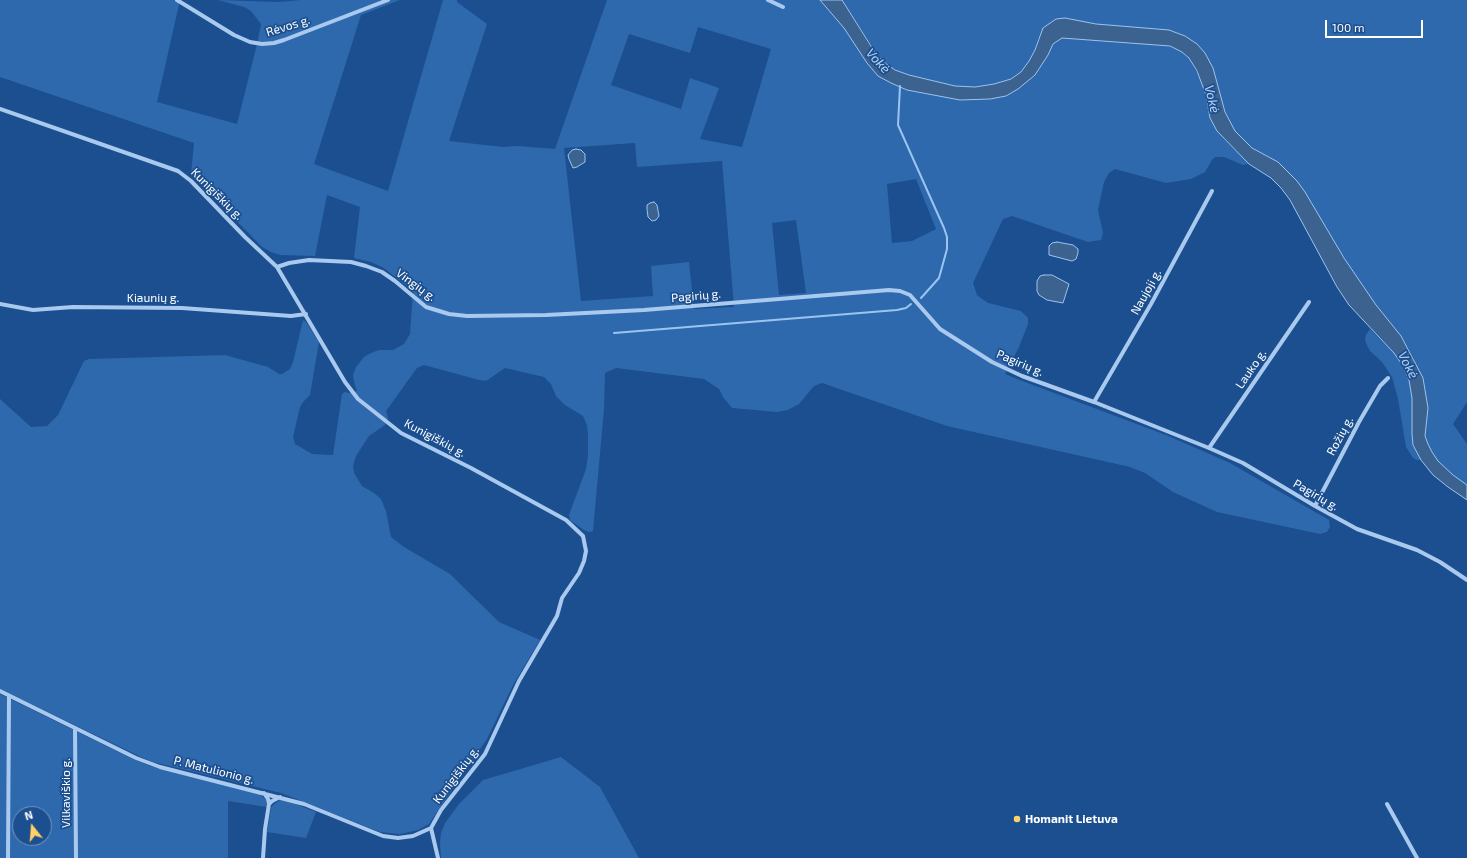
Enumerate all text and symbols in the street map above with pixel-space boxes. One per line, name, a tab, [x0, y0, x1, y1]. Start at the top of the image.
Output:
scale bar	[1327, 12, 1425, 38]
street label: Rėvos g.	[264, 13, 312, 39]
text: 100 m	[1332, 20, 1364, 34]
water label: Vokė	[863, 45, 893, 77]
water label: Vokė	[1201, 83, 1223, 115]
street label: Kunigiškių g.	[188, 165, 246, 223]
street label: Vingių g.	[393, 266, 439, 304]
street label: Naujoji g.	[1128, 267, 1164, 317]
street label: Pagirių g.	[670, 287, 722, 305]
street label: Kiaunių g.	[127, 291, 179, 305]
street label: Pagirių g.	[994, 347, 1046, 379]
street label: Lauko g.	[1233, 347, 1269, 391]
water label: Vokė	[1395, 349, 1421, 381]
street label: Rožių g.	[1324, 414, 1356, 458]
street label: Kunigiškių g.	[402, 416, 468, 460]
street label: Pagirių g.	[1291, 476, 1341, 514]
street label: Kunigiškių g.	[430, 744, 482, 806]
street label: P. Matulionio g.	[172, 753, 256, 787]
street label: Vilkaviškio g.	[59, 758, 73, 828]
north arrow	[12, 806, 52, 846]
text: N	[23, 808, 34, 822]
place label: Homanit Lietuva	[1025, 812, 1118, 826]
marker: Homanit Lietuva	[1012, 814, 1022, 824]

